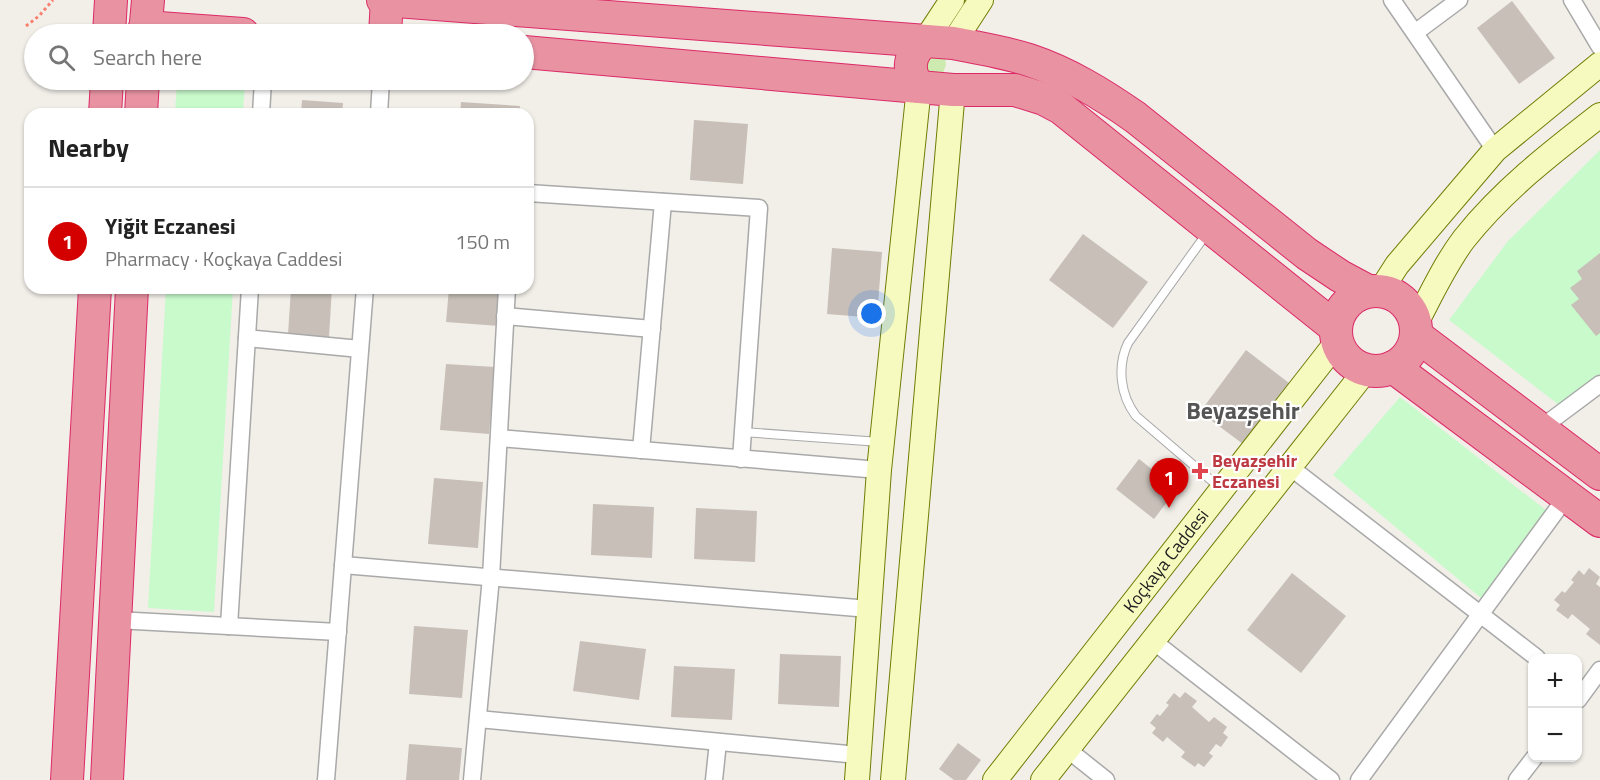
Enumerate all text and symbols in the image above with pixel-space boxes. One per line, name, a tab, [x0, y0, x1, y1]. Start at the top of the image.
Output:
search box	[24, 24, 534, 90]
text: Search here	[93, 40, 202, 74]
icon: search	[45, 41, 78, 74]
text: Nearby	[48, 128, 129, 167]
text: Yiğit Eczanesi	[105, 209, 236, 243]
text: 1	[62, 226, 73, 257]
text: 150 m	[455, 226, 510, 257]
text: Pharmacy · Koçkaya Caddesi	[105, 243, 342, 274]
your location	[857, 299, 886, 328]
district label: Beyazşehir	[1186, 392, 1300, 428]
place label: Beyazşehir Eczanesi	[1212, 447, 1297, 495]
pin: 1	[1150, 458, 1188, 508]
marker: Beyazşehir Eczanesi	[1193, 464, 1207, 478]
street label: Koçkaya Caddesi	[1116, 503, 1215, 618]
map controls	[1528, 654, 1582, 762]
button: +	[1528, 654, 1582, 708]
button: −	[1528, 708, 1582, 762]

